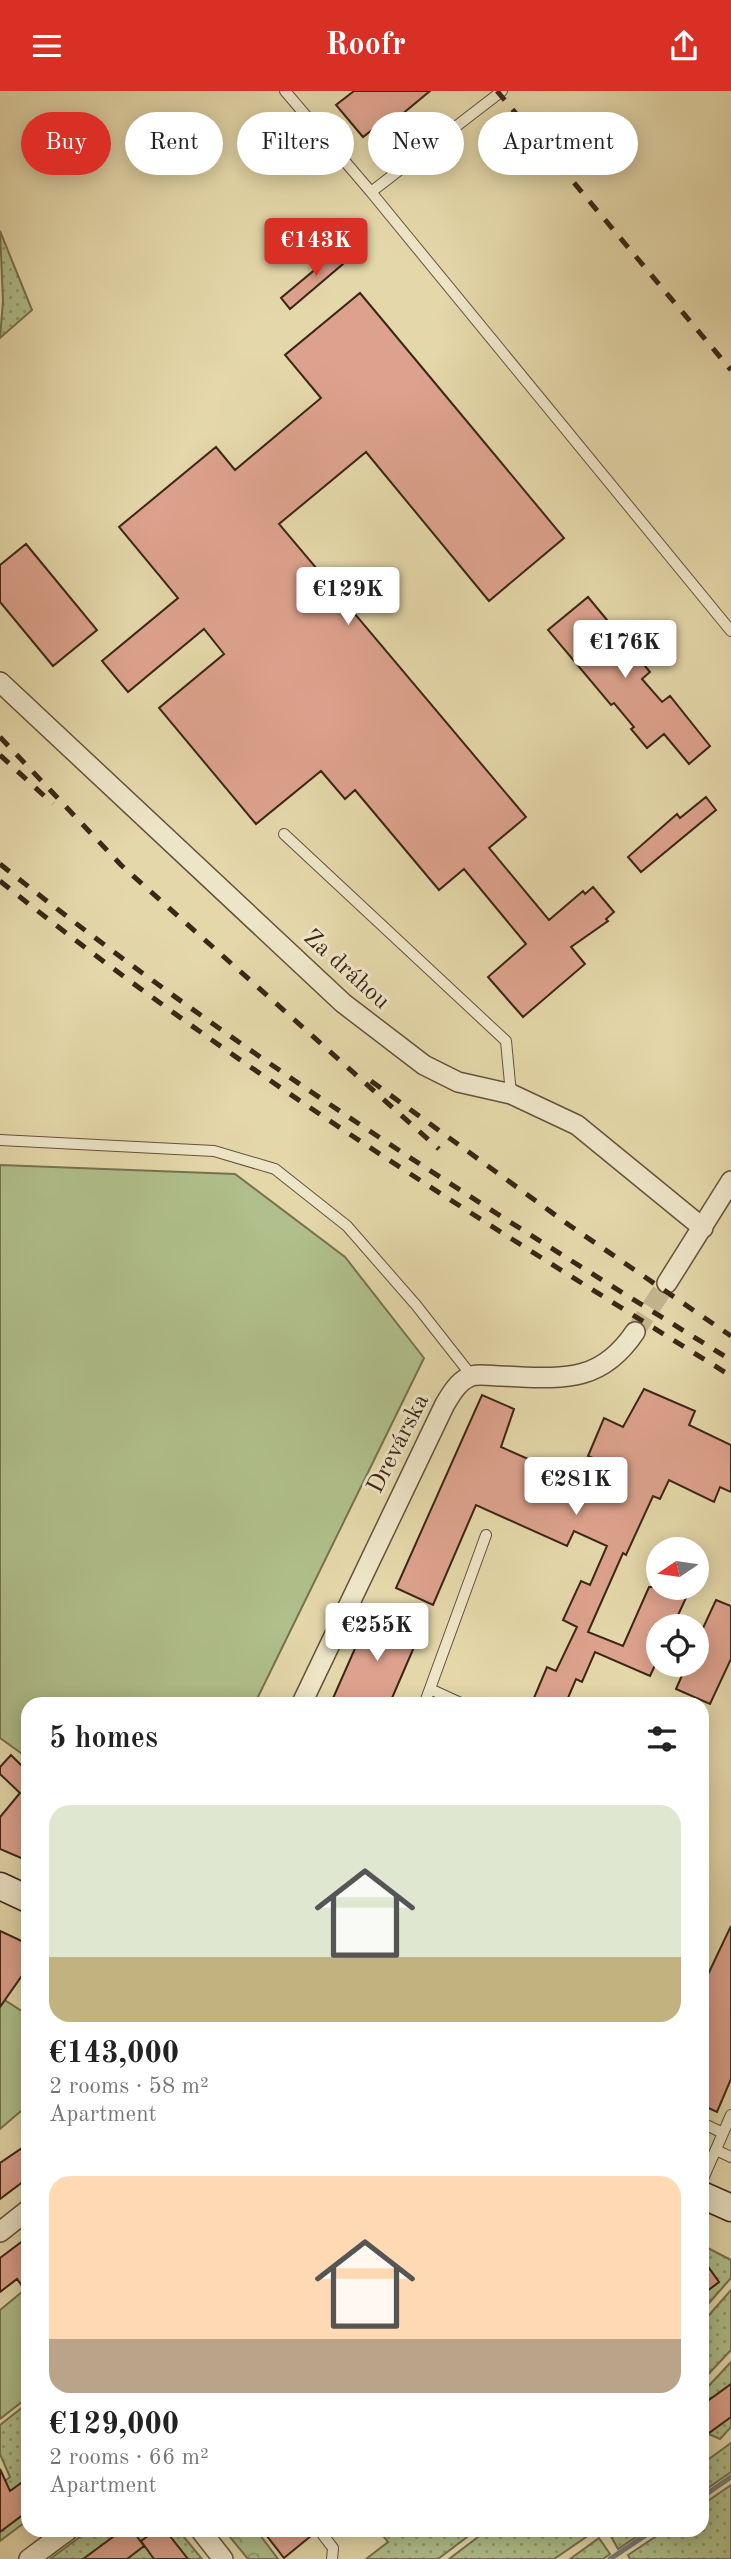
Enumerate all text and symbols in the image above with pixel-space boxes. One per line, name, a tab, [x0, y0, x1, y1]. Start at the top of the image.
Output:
icon: menu	[28, 27, 66, 65]
icon: share	[665, 27, 703, 65]
text: Roofr	[325, 30, 406, 62]
chip: Buy	[21, 112, 111, 175]
chip: Rent	[125, 112, 223, 175]
chip: Filters	[237, 112, 354, 175]
chip: New	[368, 112, 464, 175]
chip: Apartment	[478, 112, 638, 175]
pin: €143K	[267, 219, 365, 278]
text: €143K	[280, 229, 352, 252]
pin: €129K	[299, 567, 397, 627]
text: €129K	[312, 578, 384, 601]
pin: €176K	[576, 621, 674, 680]
text: €176K	[589, 631, 661, 654]
street label: Za dráhou	[298, 926, 394, 1015]
street label: Drevárska	[364, 1390, 434, 1498]
pin: €281K	[527, 1457, 625, 1517]
text: €281K	[540, 1468, 612, 1491]
north arrow	[646, 1537, 709, 1599]
map controls	[646, 1537, 709, 1677]
pin: €255K	[328, 1603, 426, 1663]
text: €255K	[341, 1614, 413, 1637]
button: locate	[646, 1614, 709, 1677]
icon: filters	[643, 1720, 681, 1758]
text: 5 homes	[49, 1724, 158, 1754]
icon: home	[302, 1850, 428, 1976]
text: €143,000	[49, 2039, 179, 2069]
text: 2 rooms · 58 m²	[49, 2075, 209, 2098]
text: Apartment	[49, 2103, 157, 2126]
icon: home	[302, 2221, 428, 2347]
text: €129,000	[49, 2410, 179, 2440]
text: 2 rooms · 66 m²	[49, 2446, 209, 2469]
text: Apartment	[49, 2474, 157, 2497]

